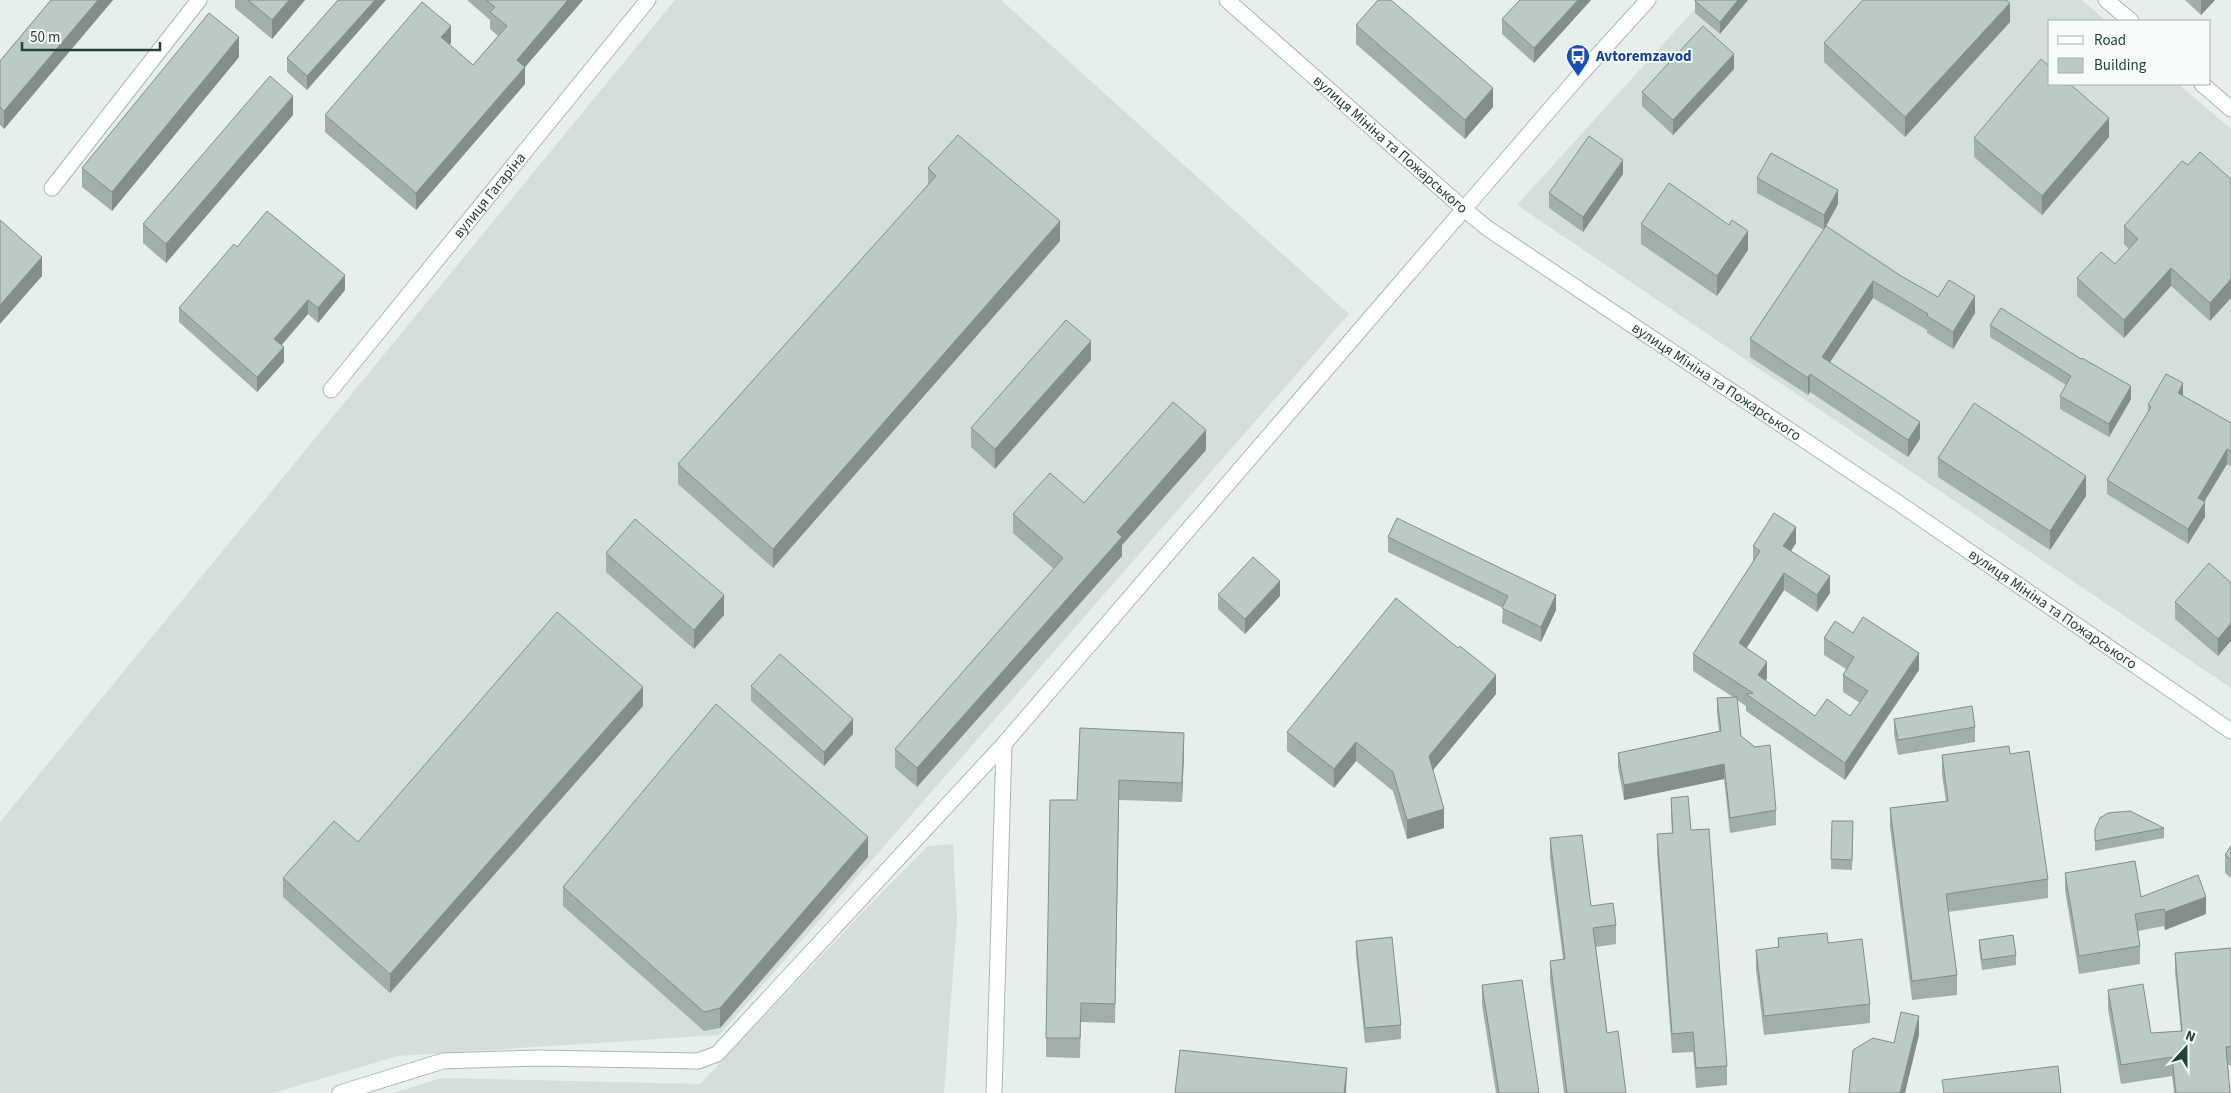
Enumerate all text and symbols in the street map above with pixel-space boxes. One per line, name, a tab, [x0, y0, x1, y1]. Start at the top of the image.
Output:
scale bar	[22, 20, 160, 52]
legend	[2048, 20, 2211, 85]
text: 50 m	[30, 27, 60, 48]
text: Road	[2094, 30, 2126, 51]
bus stop icon: Avtoremzavod	[1565, 43, 1591, 77]
place label: Avtoremzavod	[1595, 46, 1692, 67]
text: Building	[2094, 55, 2147, 76]
street label: вулиця Мініна та Пожарського	[1309, 70, 1472, 218]
street label: вулиця Гагаріна	[448, 148, 531, 243]
street label: вулиця Мініна та Пожарського	[1628, 317, 1806, 446]
street label: вулиця Мініна та Пожарського	[1964, 544, 2141, 674]
north arrow	[2161, 1023, 2211, 1073]
text: N	[2182, 1026, 2198, 1048]

